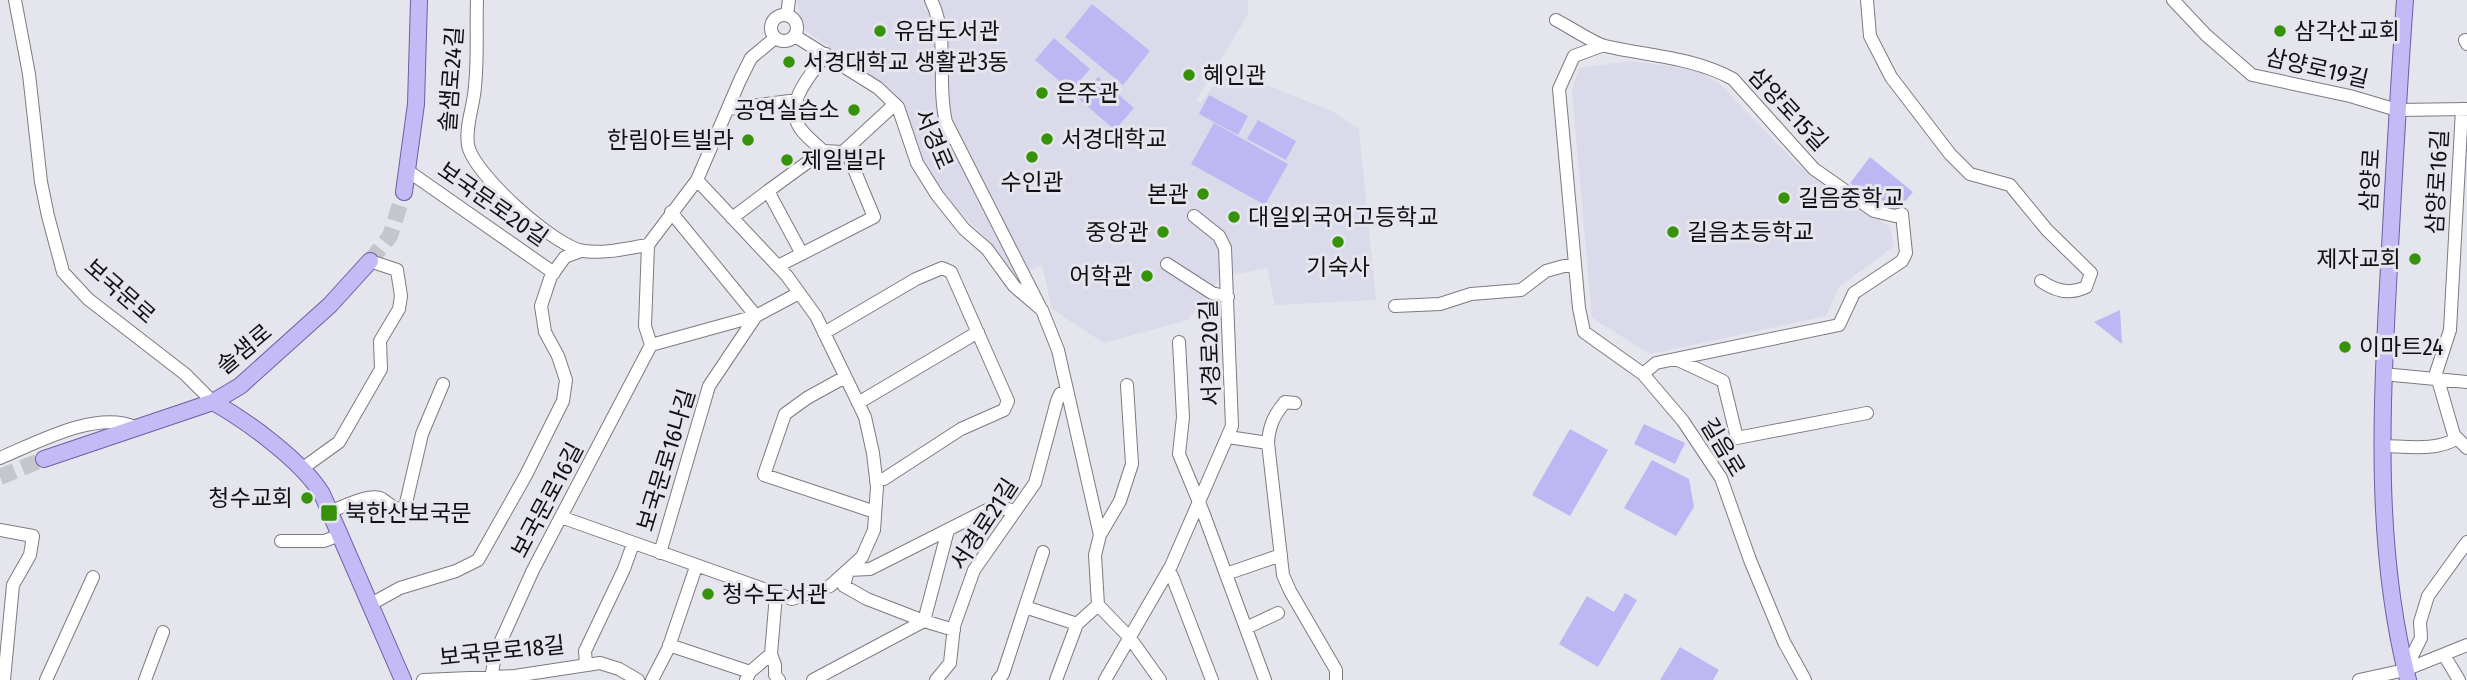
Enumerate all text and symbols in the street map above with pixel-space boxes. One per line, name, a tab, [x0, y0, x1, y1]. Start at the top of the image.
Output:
place label: 유담도서관	[894, 17, 1000, 45]
place label: 삼각산교회	[2294, 17, 2400, 45]
marker: 유담도서관	[872, 23, 888, 39]
marker: 삼각산교회	[2272, 23, 2288, 39]
street label: 솔샘로24길	[433, 25, 469, 133]
street label: 삼양로19길	[2263, 43, 2371, 93]
place label: 서경대학교 생활관3동	[803, 48, 1009, 76]
marker: 서경대학교 생활관3동	[781, 54, 797, 70]
place label: 혜인관	[1203, 61, 1266, 89]
street label: 삼양로15길	[1742, 61, 1834, 157]
marker: 혜인관	[1181, 67, 1197, 83]
place label: 은주관	[1056, 79, 1119, 107]
marker: 은주관	[1034, 85, 1050, 101]
place label: 공연실습소	[734, 96, 840, 124]
marker: 공연실습소	[846, 102, 862, 118]
street label: 서경로	[909, 104, 959, 174]
place label: 서경대학교	[1061, 125, 1167, 153]
place label: 한림아트빌라	[607, 126, 734, 154]
street label: 삼양로16길	[2420, 129, 2454, 235]
marker: 서경대학교	[1039, 131, 1055, 147]
marker: 한림아트빌라	[740, 132, 756, 148]
place label: 제일빌라	[801, 146, 886, 174]
street label: 삼양로	[2354, 148, 2386, 212]
marker: 수인관	[1024, 149, 1040, 165]
marker: 제일빌라	[779, 152, 795, 168]
street label: 보국문로20길	[433, 156, 553, 252]
place label: 수인관	[1000, 168, 1064, 196]
place label: 본관	[1147, 180, 1189, 208]
place label: 길음중학교	[1798, 184, 1904, 212]
marker: 본관	[1195, 186, 1211, 202]
marker: 길음중학교	[1776, 190, 1792, 206]
place label: 대일외국어고등학교	[1248, 203, 1438, 231]
marker: 대일외국어고등학교	[1226, 209, 1242, 225]
place label: 중앙관	[1086, 218, 1149, 246]
place label: 길음초등학교	[1687, 218, 1814, 246]
marker: 중앙관	[1155, 224, 1171, 240]
marker: 길음초등학교	[1665, 224, 1681, 240]
marker: 기숙사	[1330, 234, 1346, 250]
place label: 제자교회	[2316, 245, 2401, 273]
marker: 제자교회	[2407, 251, 2423, 267]
street label: 보국문로	[79, 253, 161, 329]
place label: 기숙사	[1306, 253, 1370, 281]
place label: 어학관	[1070, 262, 1133, 290]
marker: 어학관	[1139, 268, 1155, 284]
street label: 서경로20길	[1194, 299, 1226, 407]
street label: 솔샘로	[211, 318, 277, 380]
place label: 이마트24	[2359, 333, 2443, 361]
marker: 이마트24	[2337, 339, 2353, 355]
street label: 보국문로16나길	[631, 385, 701, 535]
street label: 길음로	[1695, 413, 1751, 481]
street label: 보국문로16길	[505, 438, 589, 562]
street label: 서경로21길	[944, 473, 1024, 575]
place label: 청수교회	[208, 484, 293, 512]
marker: 청수교회	[299, 490, 315, 506]
place label: 북한산보국문	[345, 499, 472, 527]
marker: 북한산보국문	[319, 503, 339, 523]
place label: 청수도서관	[722, 580, 828, 608]
marker: 청수도서관	[700, 586, 716, 602]
street label: 보국문로18길	[438, 630, 566, 672]

